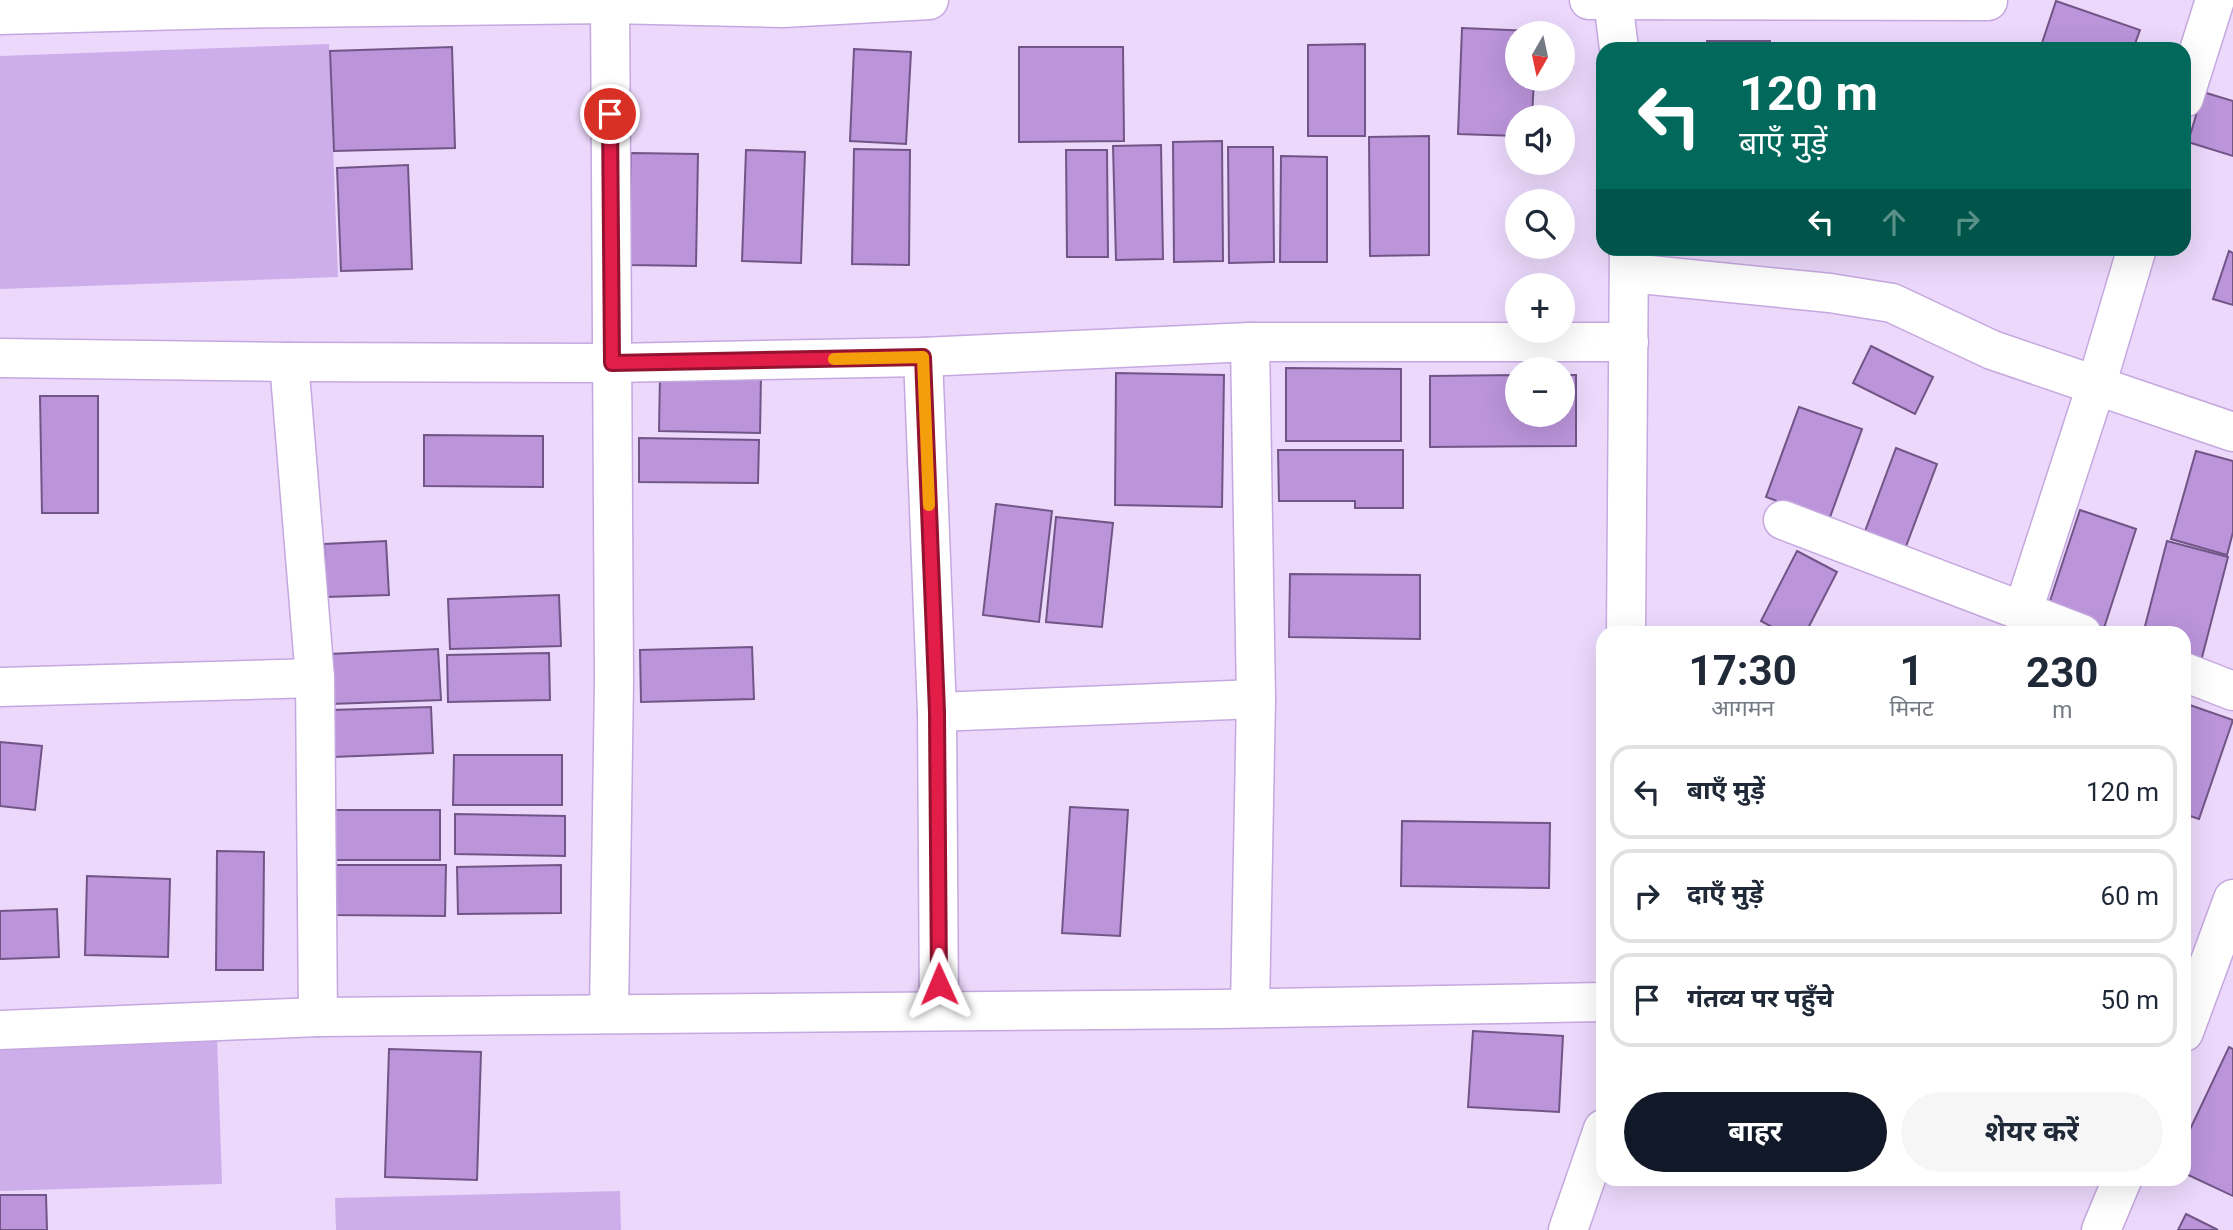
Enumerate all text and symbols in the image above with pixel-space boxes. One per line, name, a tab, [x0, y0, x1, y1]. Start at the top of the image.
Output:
north arrow	[1505, 21, 1575, 91]
map controls	[1505, 21, 1575, 427]
text: 120 m	[1739, 65, 1878, 122]
icon: left	[1624, 70, 1715, 161]
pin	[580, 84, 640, 144]
icon: arrive	[591, 95, 629, 133]
button: sound	[1505, 105, 1575, 175]
text: बाएँ मुड़ें	[1739, 124, 1827, 162]
button: search	[1505, 189, 1575, 259]
icon: left	[1802, 203, 1840, 241]
icon: ahead	[1875, 203, 1913, 241]
icon: right	[1948, 203, 1986, 241]
button: +	[1505, 273, 1575, 343]
button: −	[1505, 357, 1575, 427]
text: 17:30	[1689, 646, 1797, 695]
text: 1	[1899, 646, 1924, 695]
text: 230	[2026, 648, 2098, 697]
text: आगमन	[1711, 695, 1774, 722]
text: मिनट	[1889, 695, 1934, 722]
text: m	[2052, 697, 2072, 724]
icon: left	[1628, 773, 1666, 811]
text: बाएँ मुड़ें	[1687, 775, 1765, 805]
text: 120 m	[2086, 777, 2159, 807]
icon: right	[1628, 877, 1666, 915]
text: दाएँ मुड़ें	[1687, 879, 1763, 909]
text: 60 m	[2101, 881, 2159, 911]
position arrow	[902, 947, 976, 1021]
icon: arrive	[1628, 981, 1666, 1019]
text: गंतव्य पर पहुँचे	[1687, 983, 1834, 1013]
text: 50 m	[2101, 985, 2159, 1015]
button: बाहर	[1624, 1092, 1887, 1172]
button: शेयर करें	[1901, 1092, 2163, 1172]

